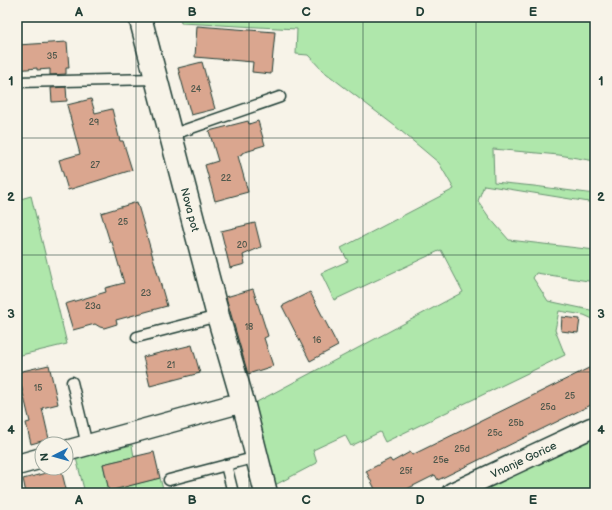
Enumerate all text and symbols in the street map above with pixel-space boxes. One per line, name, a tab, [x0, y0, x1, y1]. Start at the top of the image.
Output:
text: A	[74, 4, 83, 20]
text: B	[187, 4, 197, 20]
text: C	[301, 4, 311, 20]
text: D	[415, 4, 425, 20]
text: E	[529, 4, 538, 20]
house number: 35	[47, 51, 57, 62]
text: 1	[8, 73, 14, 89]
text: 1	[598, 73, 604, 89]
house number: 24	[191, 84, 202, 95]
house number: 29	[89, 117, 99, 128]
house number: 27	[90, 160, 100, 171]
house number: 22	[221, 173, 232, 184]
street label: Nova pot	[178, 186, 202, 234]
text: 2	[7, 189, 15, 205]
text: 2	[597, 189, 605, 205]
house number: 25	[118, 217, 128, 228]
house number: 20	[237, 240, 247, 251]
house number: 23	[141, 288, 152, 299]
house number: 23a	[85, 301, 101, 312]
text: 3	[7, 306, 15, 322]
text: 3	[597, 306, 605, 322]
house number: 18	[245, 322, 253, 333]
house number: 16	[313, 335, 322, 346]
house number: 21	[167, 360, 175, 371]
house number: 15	[34, 383, 42, 394]
house number: 25	[565, 391, 575, 402]
house number: 25a	[540, 402, 556, 413]
house number: 25b	[508, 418, 524, 429]
text: 4	[7, 422, 15, 438]
text: 4	[597, 422, 605, 438]
house number: 25c	[487, 428, 503, 439]
north arrow	[34, 436, 74, 476]
street label: Vnanje Gorice	[489, 439, 559, 481]
house number: 25d	[454, 444, 470, 455]
text: N	[38, 452, 51, 462]
house number: 25e	[433, 455, 450, 466]
house number: 25f	[399, 466, 413, 477]
text: A	[74, 492, 83, 508]
text: B	[187, 492, 197, 508]
text: C	[301, 492, 311, 508]
text: D	[415, 492, 425, 508]
text: E	[529, 492, 538, 508]

